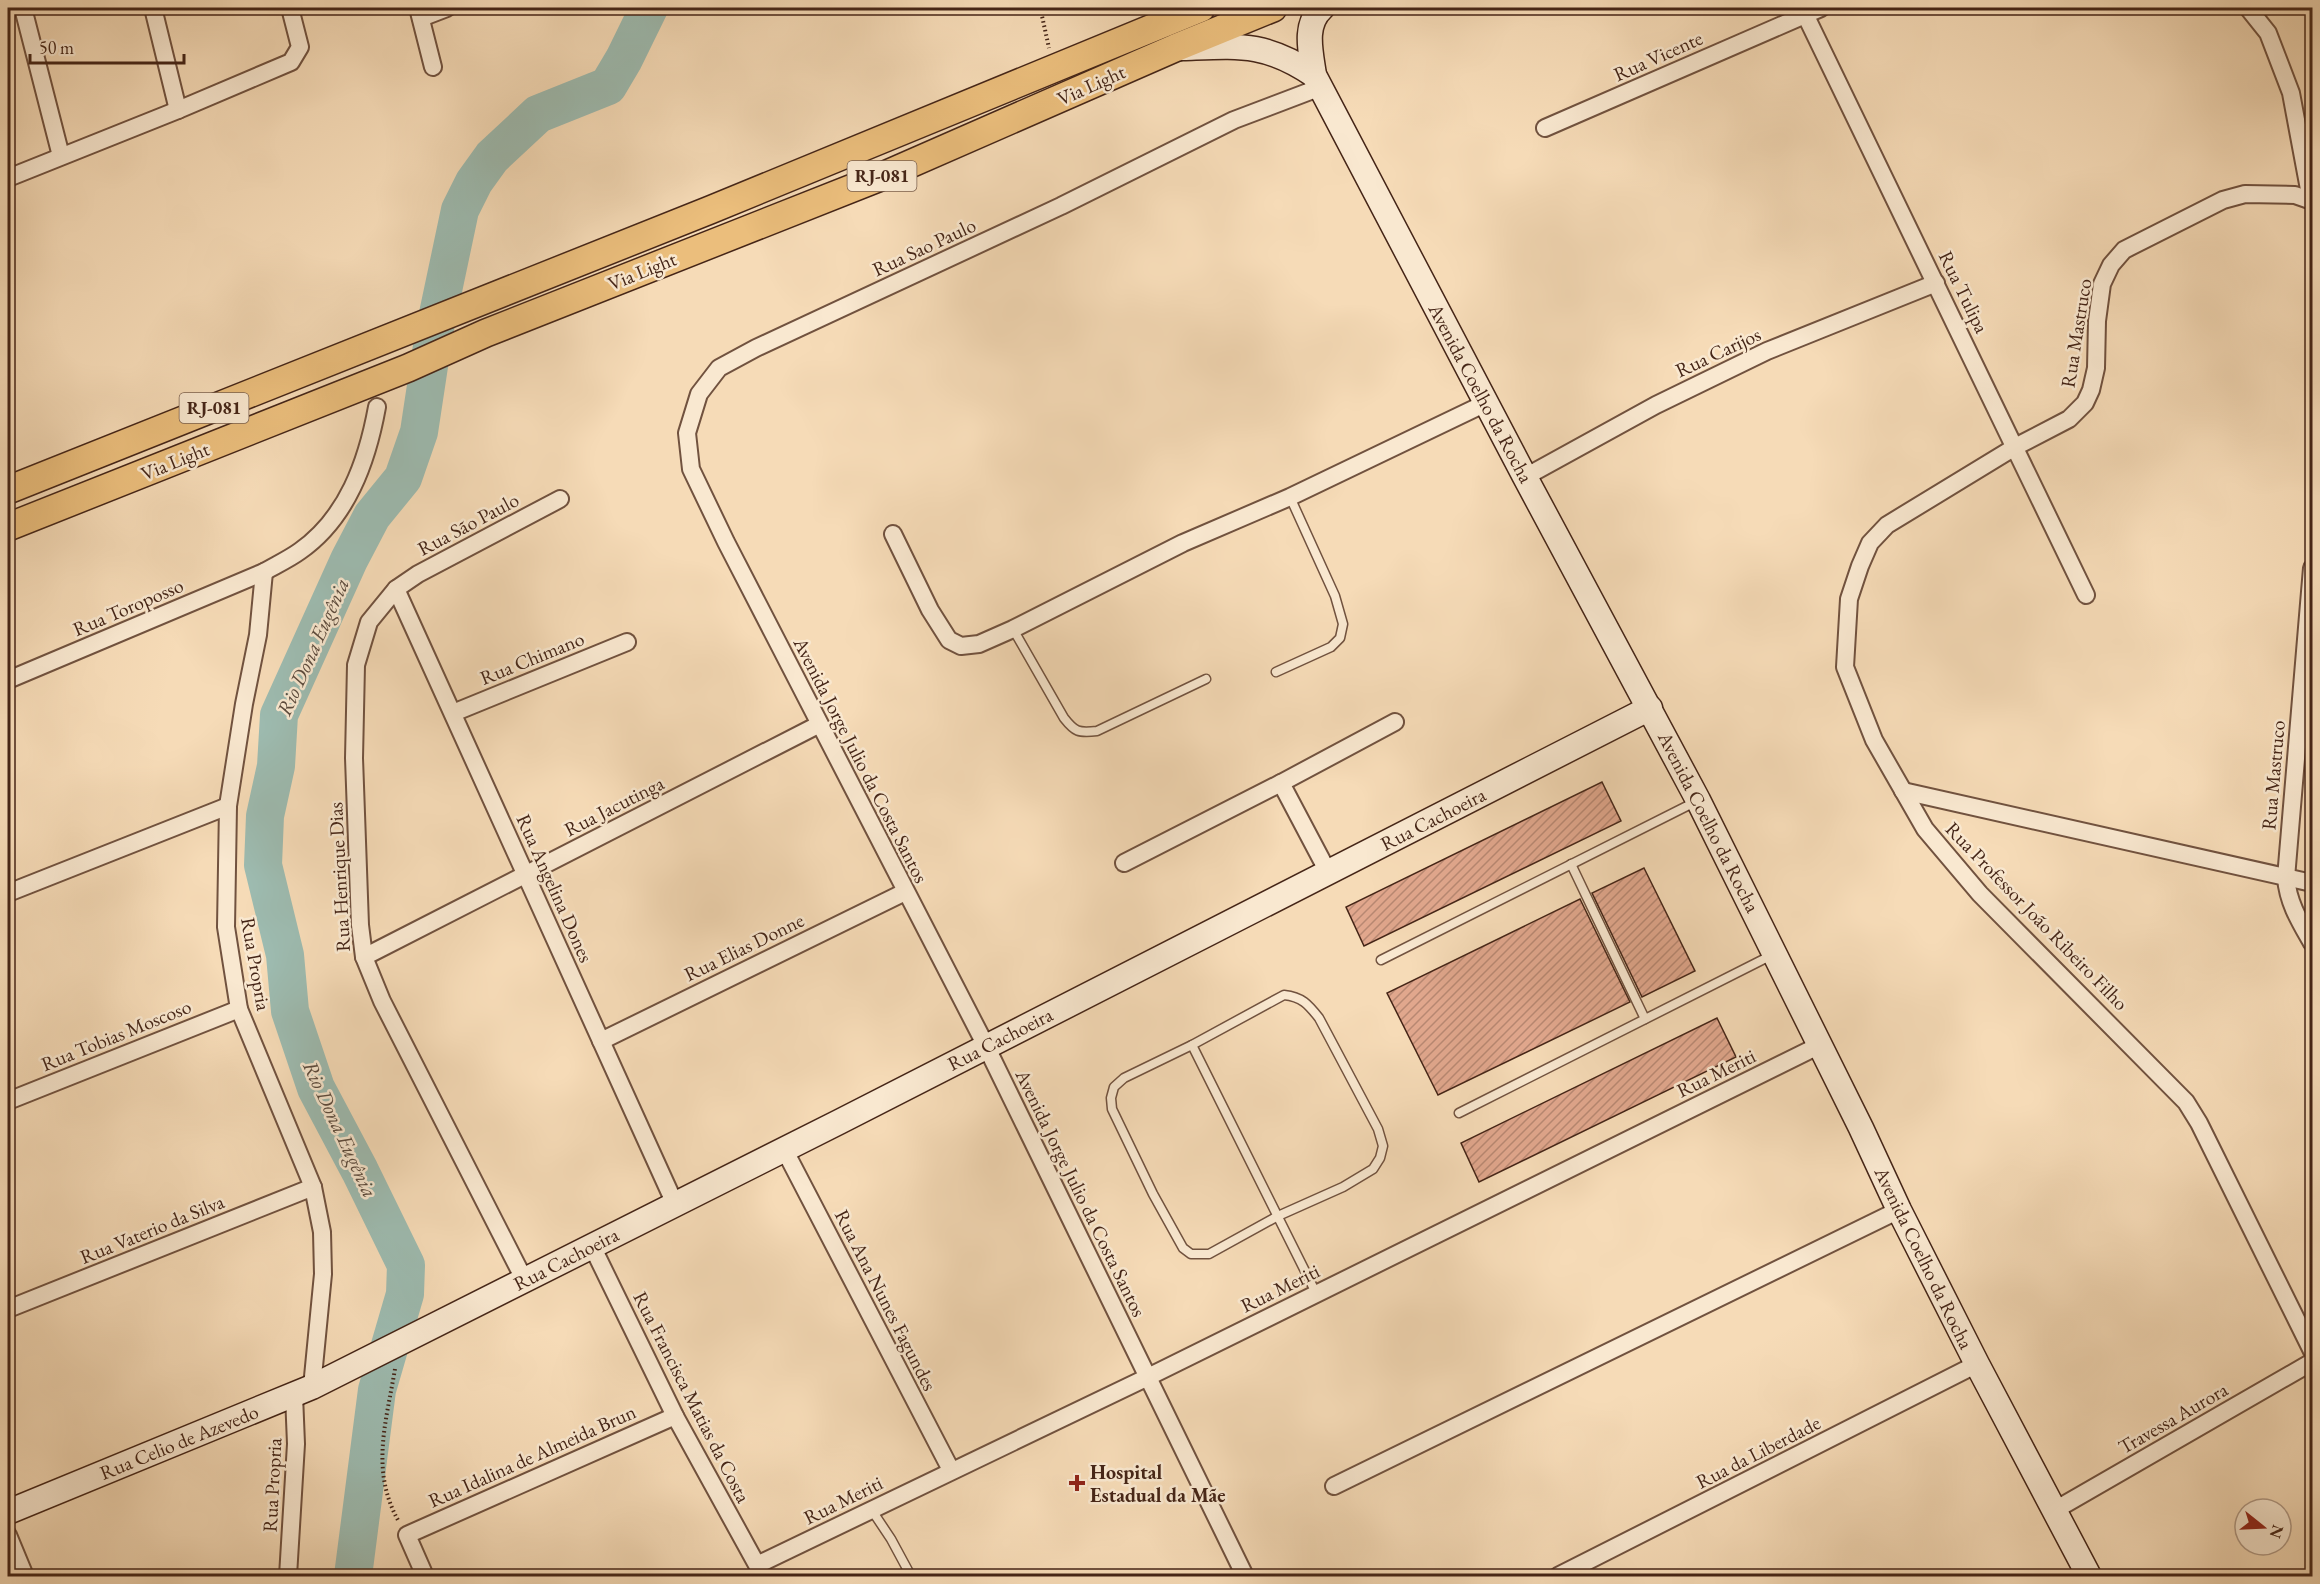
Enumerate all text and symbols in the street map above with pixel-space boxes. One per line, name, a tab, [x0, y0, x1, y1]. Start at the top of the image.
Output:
street label: Rua Vicente	[1609, 25, 1707, 87]
scale bar	[30, 27, 184, 65]
text: 50 m	[39, 36, 74, 59]
street label: Via Light	[1053, 58, 1130, 111]
road number: RJ-081	[848, 161, 916, 191]
street label: Rua Sao Paulo	[868, 212, 980, 282]
street label: Via Light	[604, 245, 681, 296]
street label: Rua Tulipa	[1933, 247, 1995, 337]
street label: Rua Mastruco	[2055, 277, 2097, 389]
street label: Avenida Coelho da Rocha	[1422, 298, 1539, 487]
street label: Rua Carijos	[1671, 321, 1765, 383]
road number: RJ-081	[180, 393, 248, 423]
street label: Via Light	[137, 435, 214, 486]
street label: Rua São Paulo	[413, 486, 523, 562]
street label: Rua Toroposso	[69, 572, 187, 642]
water label: Rio Dona Eugênia	[270, 574, 355, 720]
street label: Rua Chimano	[476, 625, 588, 691]
street label: Avenida Jorge Julio da Costa Santos	[787, 632, 934, 887]
street label: Rua Mastruco	[2255, 719, 2291, 831]
street label: Avenida Coelho da Rocha	[1652, 726, 1766, 917]
street label: Rua Jacutinga	[560, 770, 668, 842]
street label: Rua Cachoeira	[1376, 781, 1490, 857]
street label: Rua Henrique Dias	[322, 801, 356, 953]
street label: Rua Angelina Dones	[511, 810, 599, 966]
street label: Rua Professor João Ribeiro Filho	[1940, 816, 2134, 1016]
street label: Rua Elias Donne	[680, 907, 808, 987]
street label: Rua Propria	[235, 915, 277, 1013]
street label: Rua Tobias Moscoso	[37, 993, 195, 1077]
street label: Rua Cachoeira	[943, 1001, 1057, 1077]
street label: Rua Meriti	[1672, 1043, 1760, 1103]
water label: Rio Dona Eugênia	[297, 1056, 384, 1202]
street label: Avenida Jorge Julio da Costa Santos	[1009, 1064, 1152, 1321]
street label: Avenida Coelho da Rocha	[1868, 1162, 1979, 1353]
street label: Rua Vaterio da Silva	[76, 1188, 228, 1270]
street label: Rua Ana Nunes Fagundes	[829, 1205, 943, 1395]
street label: Rua Cachoeira	[509, 1221, 623, 1297]
street label: Rua Meriti	[1236, 1258, 1324, 1318]
street label: Rua Francisca Matias da Costa	[627, 1287, 757, 1507]
street label: Travessa Aurora	[2114, 1376, 2232, 1460]
street label: Rua Celio de Azevedo	[96, 1398, 262, 1486]
street label: Rua Idalina de Almeida Brun	[424, 1398, 640, 1514]
street label: Rua da Liberdade	[1691, 1409, 1825, 1495]
street label: Rua Propria	[257, 1437, 287, 1533]
place label: Hospital Estadual da Mãe	[1090, 1459, 1226, 1508]
street label: Rua Meriti	[799, 1470, 887, 1530]
marker: Hospital Estadual da Mãe	[1068, 1474, 1086, 1492]
north arrow	[2233, 1497, 2293, 1557]
text: N	[2265, 1522, 2289, 1541]

